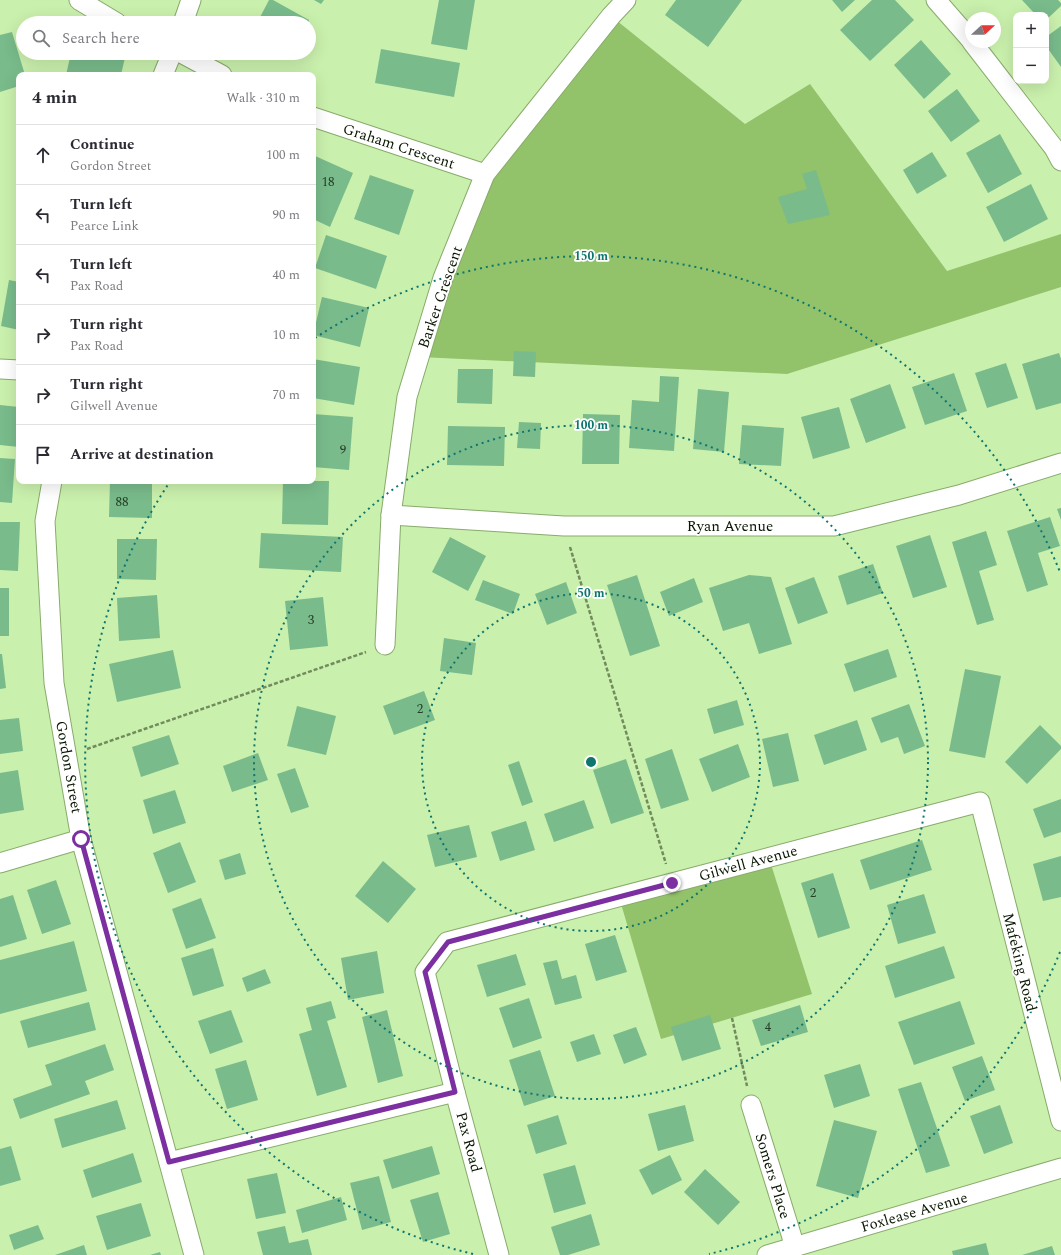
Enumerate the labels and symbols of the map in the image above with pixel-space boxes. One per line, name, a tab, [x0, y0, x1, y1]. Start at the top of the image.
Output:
north arrow	[965, 12, 1001, 48]
street label: Graham Crescent	[340, 118, 458, 175]
house number: 18	[322, 172, 335, 192]
street label: Barker Crescent	[412, 243, 469, 352]
text: 150 m	[574, 247, 608, 266]
text: 100 m	[574, 416, 608, 435]
house number: 9	[340, 440, 347, 460]
house number: 88	[116, 492, 129, 512]
street label: Ryan Avenue	[687, 515, 773, 538]
text: 50 m	[577, 584, 605, 603]
house number: 3	[308, 610, 315, 630]
house number: 2	[417, 699, 423, 719]
street label: Gordon Street	[49, 719, 88, 815]
centre of rings	[584, 755, 598, 769]
route start	[72, 830, 90, 848]
street label: Gilwell Avenue	[696, 839, 800, 888]
route end	[663, 874, 681, 892]
house number: 2	[810, 883, 816, 903]
street label: Mafeking Road	[996, 910, 1043, 1014]
house number: 4	[765, 1017, 772, 1037]
street label: Pax Road	[449, 1109, 488, 1175]
street label: Somers Place	[749, 1130, 796, 1222]
street label: Foxlease Avenue	[858, 1186, 970, 1239]

